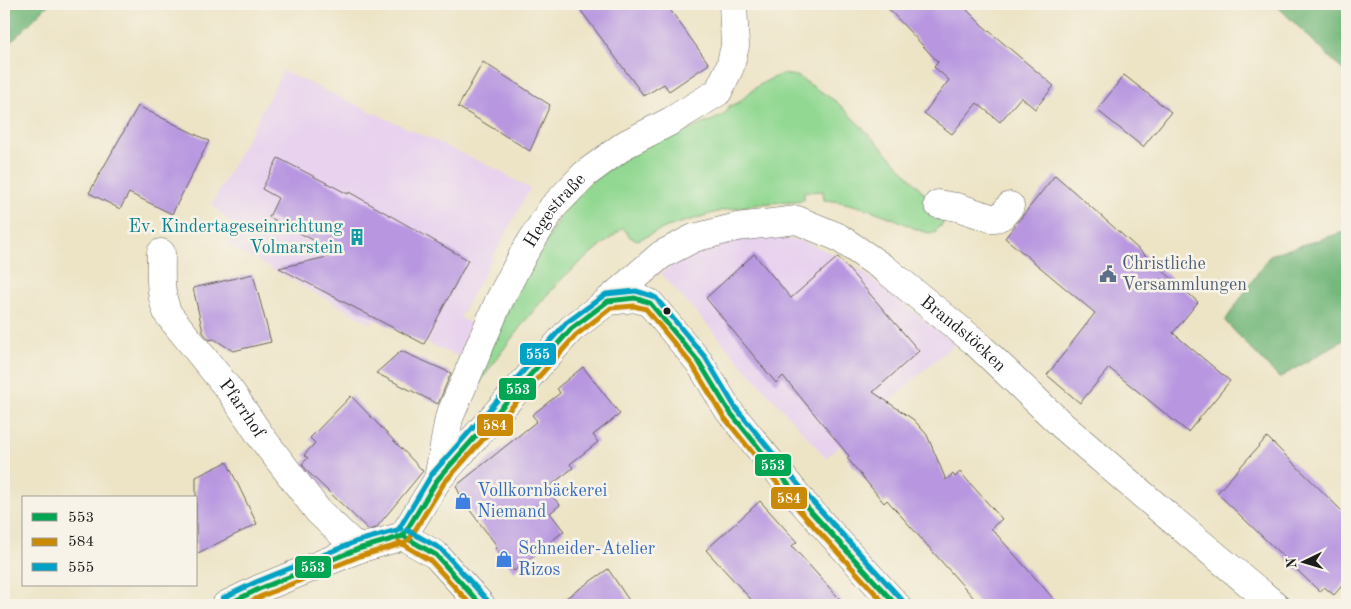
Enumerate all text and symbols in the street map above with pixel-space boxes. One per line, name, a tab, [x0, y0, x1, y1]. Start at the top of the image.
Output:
street label: Hegestraße	[521, 170, 589, 251]
place label: Ev. Kindertageseinrichtung Volmarstein	[129, 218, 343, 257]
building icon: Ev. Kindertageseinrichtung Volmarstein	[347, 227, 367, 247]
place label: Christliche Versammlungen	[1122, 255, 1247, 294]
public building icon: Christliche Versammlungen	[1098, 264, 1118, 284]
street label: Brandstöcken	[917, 293, 1010, 376]
unlabelled marker	[662, 306, 672, 316]
line badge: 555	[519, 342, 557, 366]
text: 555	[526, 348, 550, 362]
street label: Pfarrhof	[216, 376, 269, 442]
line badge: 553	[498, 377, 537, 401]
text: 553	[506, 383, 530, 397]
line badge: 584	[476, 413, 514, 437]
text: 584	[483, 419, 507, 433]
line badge: 553	[754, 453, 792, 477]
text: 553	[761, 459, 785, 473]
place label: Vollkornbäckerei Niemand	[477, 482, 607, 521]
line badge: 584	[770, 486, 808, 510]
shop icon: Vollkornbäckerei Niemand	[453, 491, 473, 511]
text: 584	[777, 492, 801, 506]
legend	[22, 496, 198, 586]
text: 553	[68, 511, 94, 526]
text: 584	[68, 535, 94, 550]
north arrow	[1278, 536, 1328, 586]
place label: Schneider-Atelier Rizos	[518, 540, 656, 579]
shop icon: Schneider-Atelier Rizos	[494, 549, 514, 569]
line badge: 553	[294, 555, 332, 579]
text: N	[1285, 557, 1299, 569]
text: 555	[68, 561, 94, 576]
text: 553	[301, 561, 325, 575]

